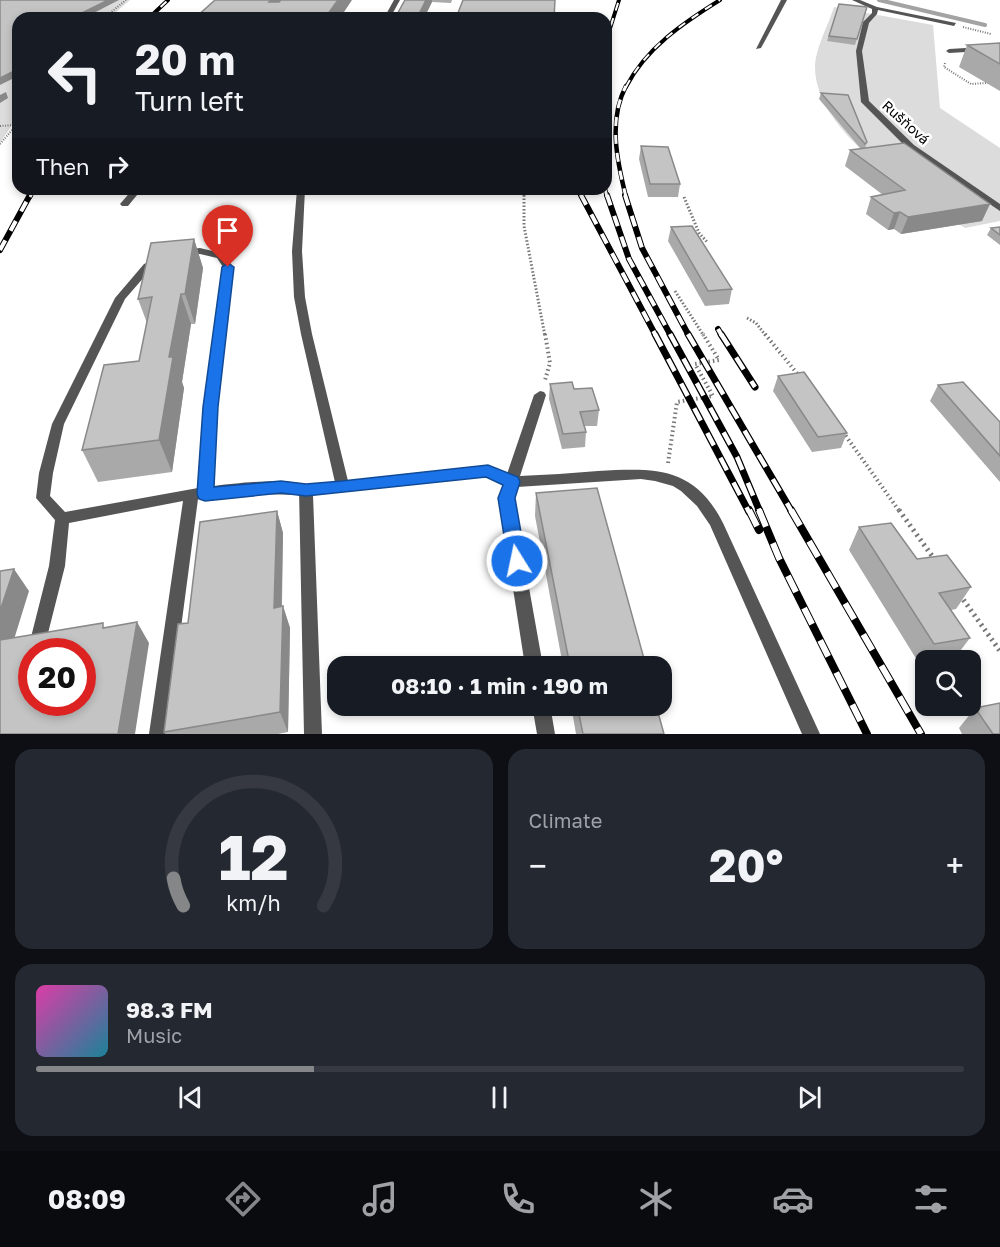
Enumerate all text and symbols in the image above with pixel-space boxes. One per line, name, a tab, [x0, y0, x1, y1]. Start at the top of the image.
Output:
text: 20 m	[135, 34, 235, 84]
icon: left	[36, 36, 114, 114]
text: Turn left	[135, 85, 244, 117]
street label: Rušňová	[879, 97, 933, 147]
icon: right	[101, 150, 134, 183]
text: Then	[36, 153, 89, 180]
pin	[202, 205, 253, 267]
icon: arrive	[211, 214, 244, 247]
position arrow	[485, 529, 549, 593]
speed limit sign: 20	[18, 638, 96, 716]
map controls	[915, 650, 981, 716]
button: search	[915, 650, 981, 716]
text: 08:10 · 1 min · 190 m	[391, 672, 608, 699]
text: Climate	[529, 808, 602, 832]
text: 12	[219, 819, 289, 894]
text: 20°	[709, 838, 783, 892]
text: −	[529, 846, 547, 885]
text: +	[946, 846, 964, 885]
text: km/h	[226, 890, 281, 916]
text: 98.3 FM	[126, 996, 213, 1023]
text: Music	[126, 1023, 182, 1047]
icon: previous	[174, 1081, 207, 1114]
icon: pause	[483, 1081, 516, 1114]
icon: next	[793, 1081, 826, 1114]
icon: directions	[222, 1178, 264, 1220]
icon: music	[359, 1178, 401, 1220]
icon: phone	[497, 1178, 539, 1220]
icon: climate	[635, 1178, 677, 1220]
icon: car	[772, 1178, 814, 1220]
icon: filters	[910, 1178, 952, 1220]
text: 08:09	[48, 1183, 126, 1215]

